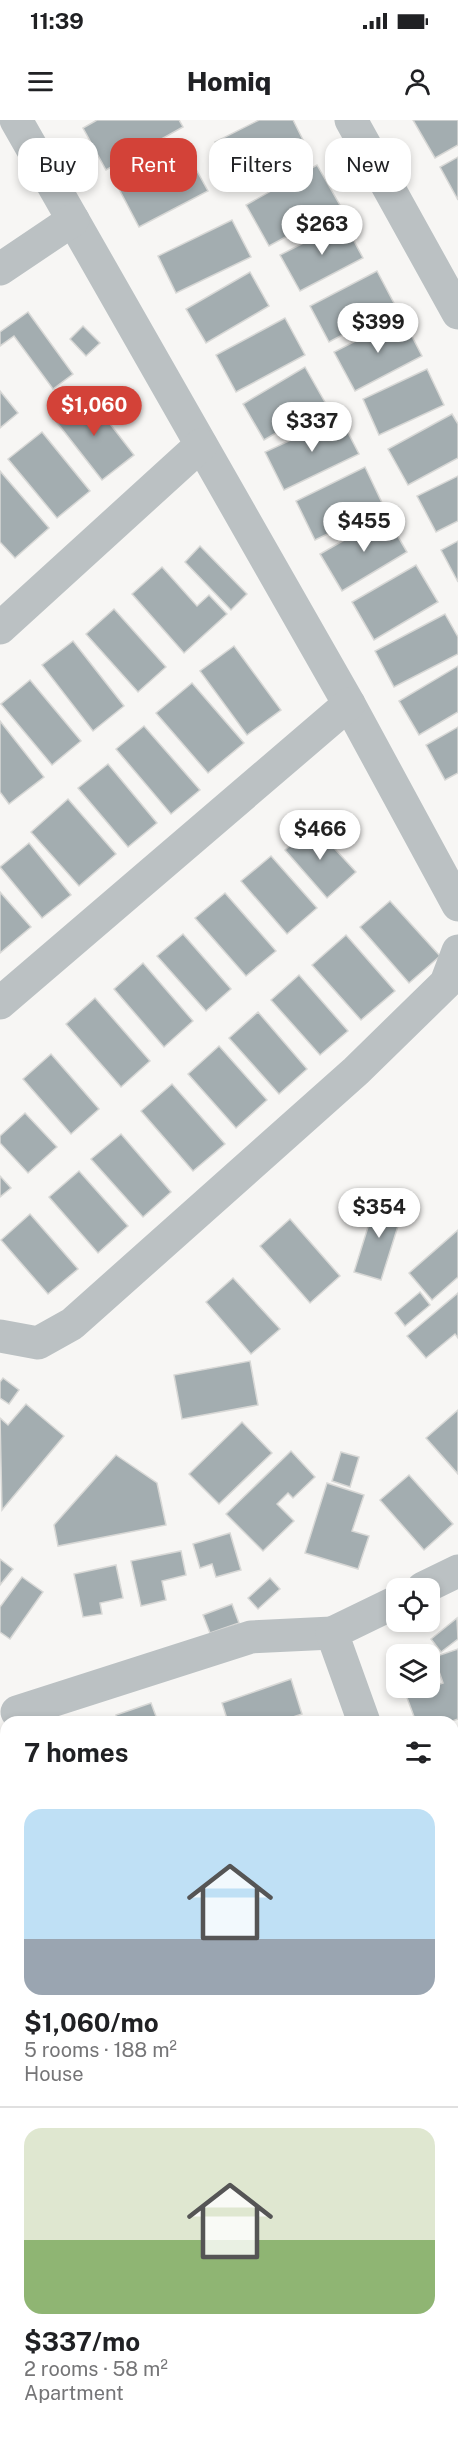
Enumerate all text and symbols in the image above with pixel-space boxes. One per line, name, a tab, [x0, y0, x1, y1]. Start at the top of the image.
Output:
text: 11:39	[30, 8, 84, 34]
icon: menu	[24, 65, 57, 98]
text: Homiq	[187, 65, 271, 97]
icon: person	[401, 65, 434, 98]
chip: Buy	[18, 138, 98, 192]
chip: Rent	[110, 138, 197, 192]
chip: Filters	[209, 138, 313, 192]
chip: New	[325, 138, 411, 192]
pin: $263	[286, 205, 358, 256]
text: $263	[296, 212, 348, 236]
pin: $399	[342, 303, 414, 354]
text: $399	[351, 310, 405, 334]
pin: $1,060	[45, 386, 143, 437]
text: $1,060	[61, 393, 127, 417]
pin: $337	[276, 402, 348, 453]
text: $337	[286, 409, 338, 433]
pin: $455	[328, 502, 400, 553]
text: $455	[337, 509, 391, 533]
pin: $466	[284, 810, 356, 861]
text: $466	[293, 817, 347, 841]
pin: $354	[343, 1188, 415, 1239]
text: $354	[352, 1195, 406, 1219]
map controls	[386, 1578, 440, 1698]
button: locate	[386, 1578, 440, 1632]
button: layers	[386, 1644, 440, 1698]
icon: filters	[402, 1736, 435, 1769]
text: 7 homes	[24, 1737, 128, 1768]
icon: home	[176, 1848, 284, 1956]
text: $1,060/mo	[24, 2007, 159, 2038]
text: 5 rooms · 188 m²	[24, 2038, 177, 2062]
text: House	[24, 2062, 84, 2086]
icon: home	[176, 2167, 284, 2275]
text: $337/mo	[24, 2326, 140, 2357]
text: 2 rooms · 58 m²	[24, 2357, 168, 2381]
text: Apartment	[24, 2381, 124, 2405]

